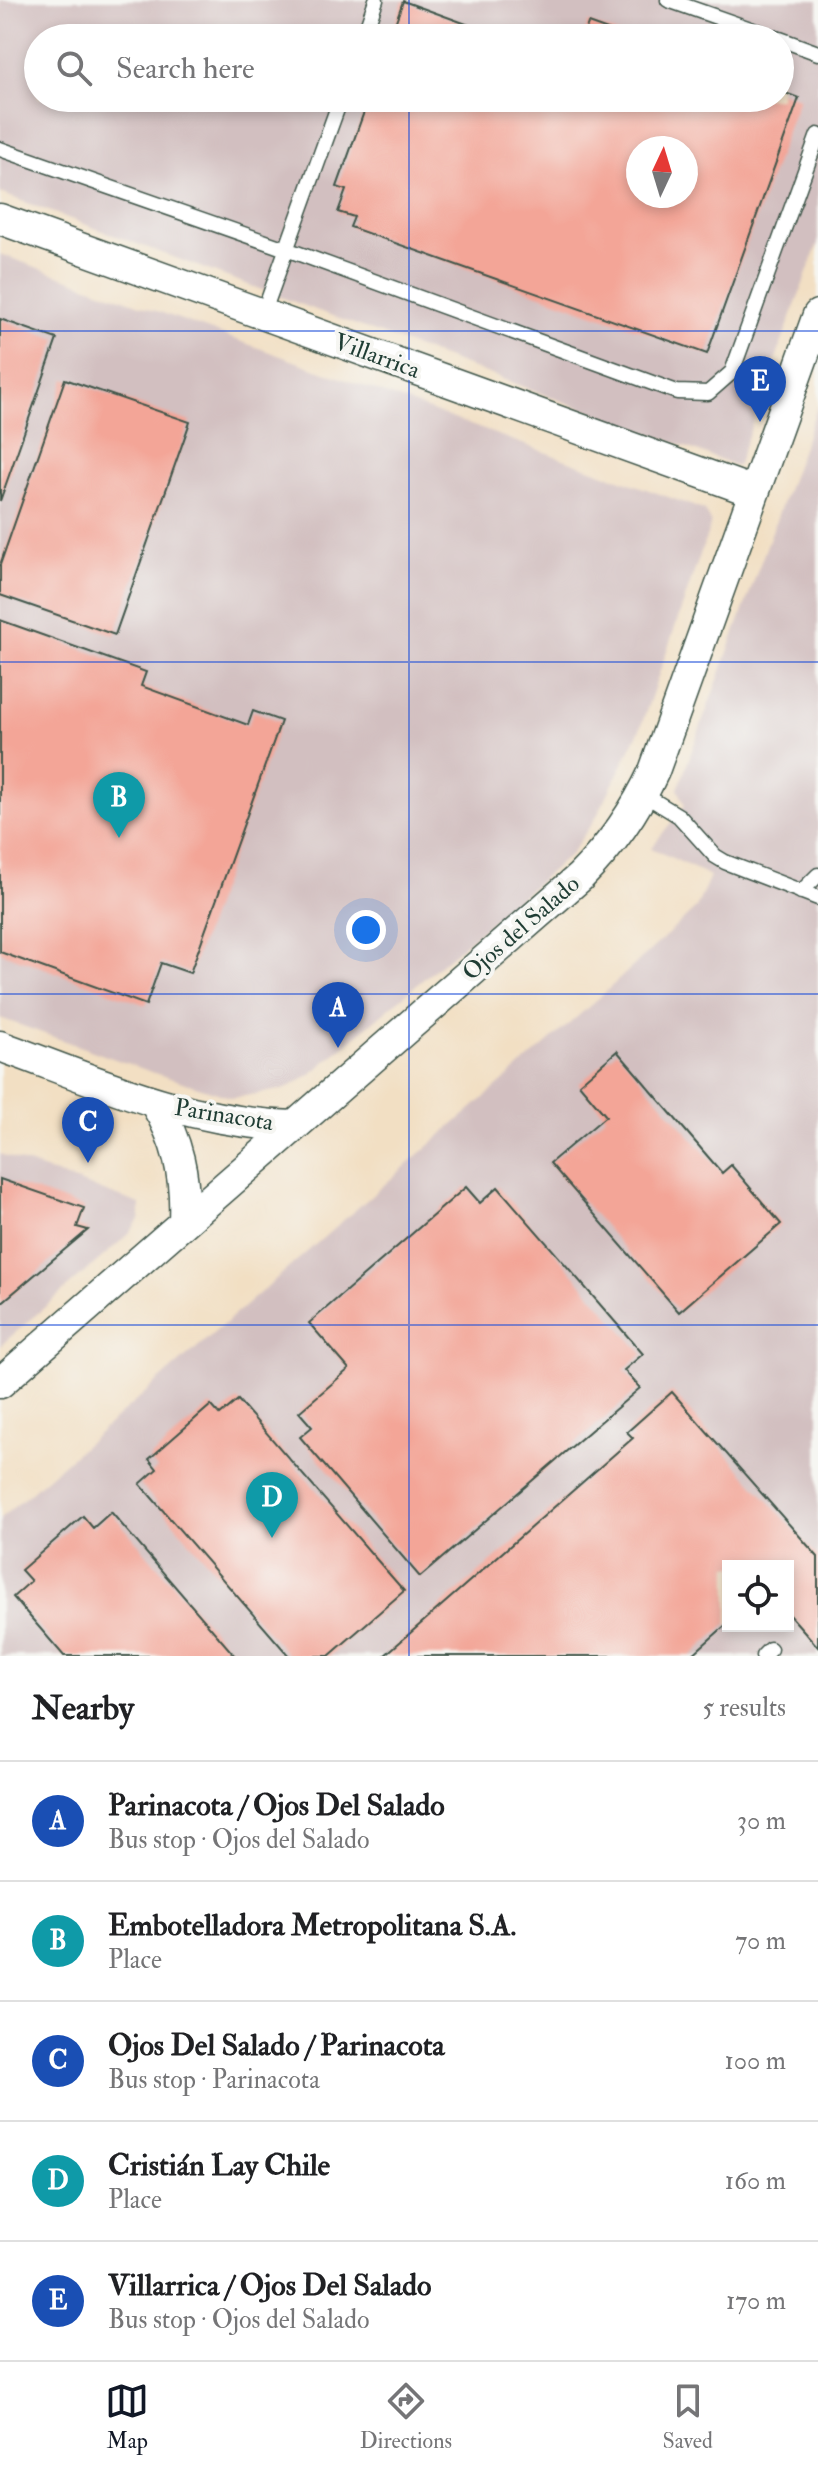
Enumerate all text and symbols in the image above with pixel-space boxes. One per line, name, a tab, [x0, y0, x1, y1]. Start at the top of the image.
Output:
search box	[24, 24, 794, 112]
icon: search	[52, 46, 96, 90]
text: Search here	[116, 50, 255, 87]
north arrow	[626, 136, 698, 208]
street label: Villarrica	[330, 326, 425, 386]
pin: E	[734, 356, 786, 422]
pin: B	[93, 772, 145, 838]
street label: Ojos del Salado	[456, 869, 586, 987]
your location	[346, 910, 386, 950]
pin: A	[312, 982, 364, 1048]
street label: Parinacota	[172, 1092, 277, 1138]
pin: C	[62, 1097, 114, 1163]
pin: D	[246, 1472, 298, 1538]
map controls	[722, 1560, 794, 1632]
button: locate	[722, 1560, 794, 1632]
text: Nearby	[32, 1687, 134, 1730]
text: 5 results	[702, 1692, 786, 1724]
text: Parinacota / Ojos Del Salado	[108, 1787, 445, 1824]
text: A	[50, 1805, 66, 1837]
text: 30 m	[737, 1805, 786, 1837]
text: Bus stop · Ojos del Salado	[108, 1824, 370, 1856]
text: Embotelladora Metropolitana S.A.	[108, 1907, 516, 1944]
text: B	[49, 1925, 67, 1957]
text: 70 m	[735, 1925, 786, 1957]
text: Place	[108, 1944, 162, 1976]
text: Ojos Del Salado / Parinacota	[108, 2027, 445, 2064]
text: C	[48, 2045, 68, 2077]
text: 100 m	[725, 2045, 786, 2077]
text: Bus stop · Parinacota	[108, 2064, 320, 2096]
text: Cristián Lay Chile	[108, 2147, 330, 2184]
text: D	[47, 2165, 69, 2197]
text: 160 m	[725, 2165, 786, 2197]
text: Place	[108, 2184, 162, 2216]
text: Villarrica / Ojos Del Salado	[108, 2267, 432, 2304]
text: E	[49, 2285, 67, 2317]
text: 170 m	[726, 2285, 786, 2317]
text: Bus stop · Ojos del Salado	[108, 2304, 370, 2336]
tab: Map	[105, 2379, 149, 2455]
tab: Directions	[360, 2379, 452, 2455]
tab: Saved	[663, 2379, 713, 2455]

